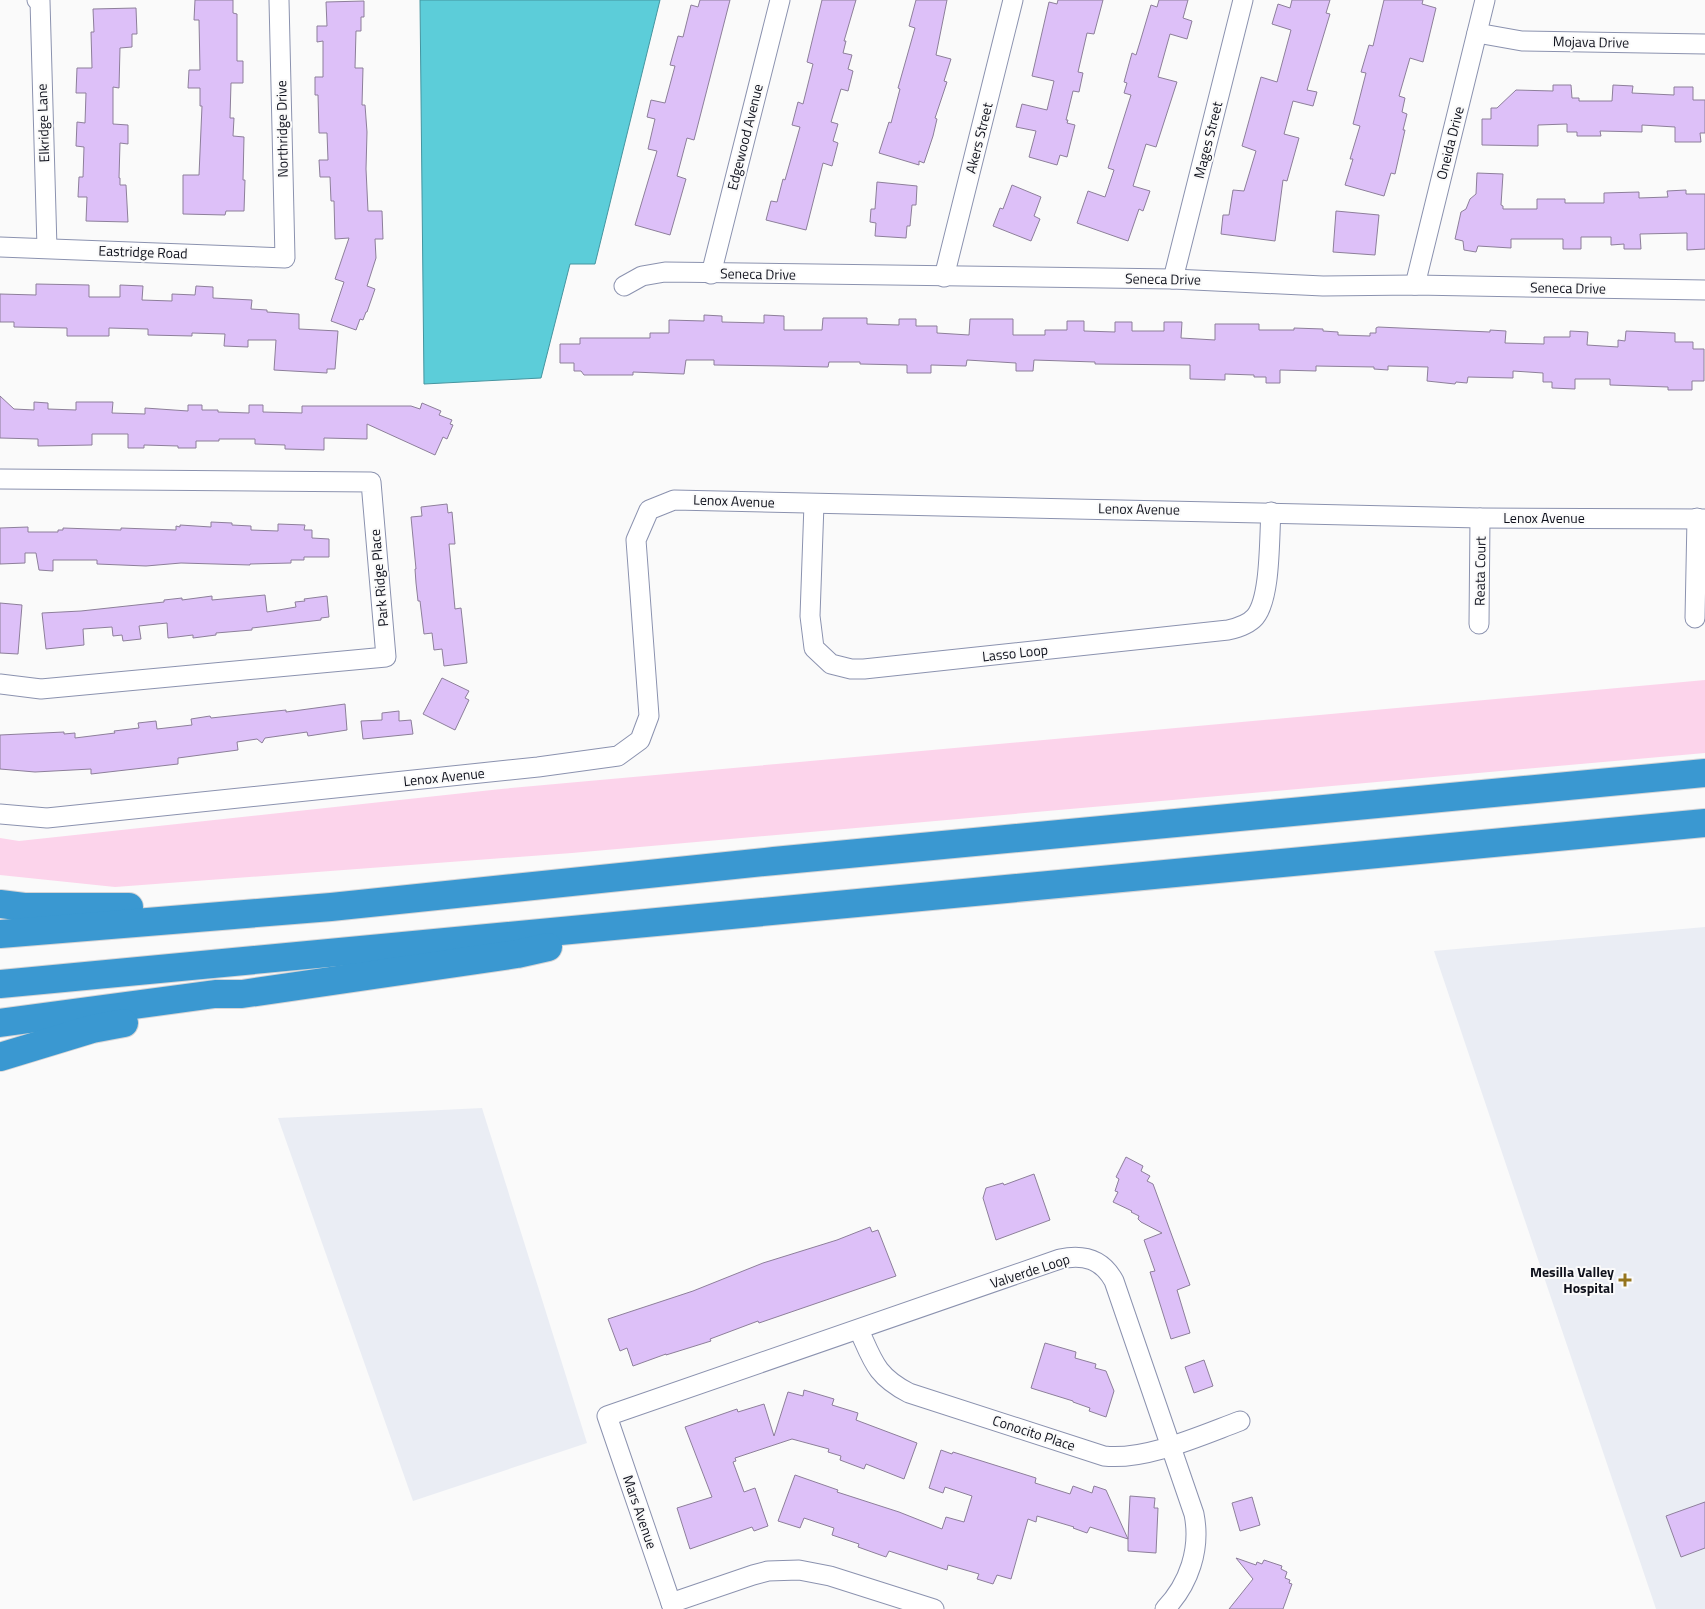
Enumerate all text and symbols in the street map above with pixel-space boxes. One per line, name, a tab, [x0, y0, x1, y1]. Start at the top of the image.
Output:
street label: Mojava Drive	[1553, 30, 1629, 53]
street label: Northridge Drive	[270, 80, 293, 178]
street label: Edgewood Avenue	[721, 82, 768, 192]
street label: Elkridge Lane	[31, 83, 54, 163]
street label: Mages Street	[1188, 99, 1227, 181]
street label: Akers Street	[960, 100, 997, 176]
street label: Oneida Drive	[1430, 104, 1469, 182]
street label: Eastridge Road	[98, 239, 188, 264]
street label: Seneca Drive	[720, 262, 796, 285]
street label: Seneca Drive	[1125, 267, 1201, 290]
street label: Seneca Drive	[1530, 276, 1606, 299]
street label: Lenox Avenue	[693, 489, 775, 512]
street label: Lenox Avenue	[1098, 497, 1180, 520]
street label: Lenox Avenue	[1503, 507, 1585, 528]
street label: Park Ridge Place	[364, 528, 393, 628]
street label: Reata Court	[1468, 536, 1491, 606]
street label: Lasso Loop	[981, 639, 1049, 666]
street label: Lenox Avenue	[402, 762, 486, 791]
street label: Valverde Loop	[987, 1248, 1072, 1293]
place label: Mesilla Valley Hospital	[1530, 1261, 1614, 1298]
marker: Mesilla Valley Hospital	[1618, 1273, 1632, 1287]
street label: Conocito Place	[990, 1409, 1078, 1456]
street label: Mars Avenue	[618, 1472, 663, 1552]

